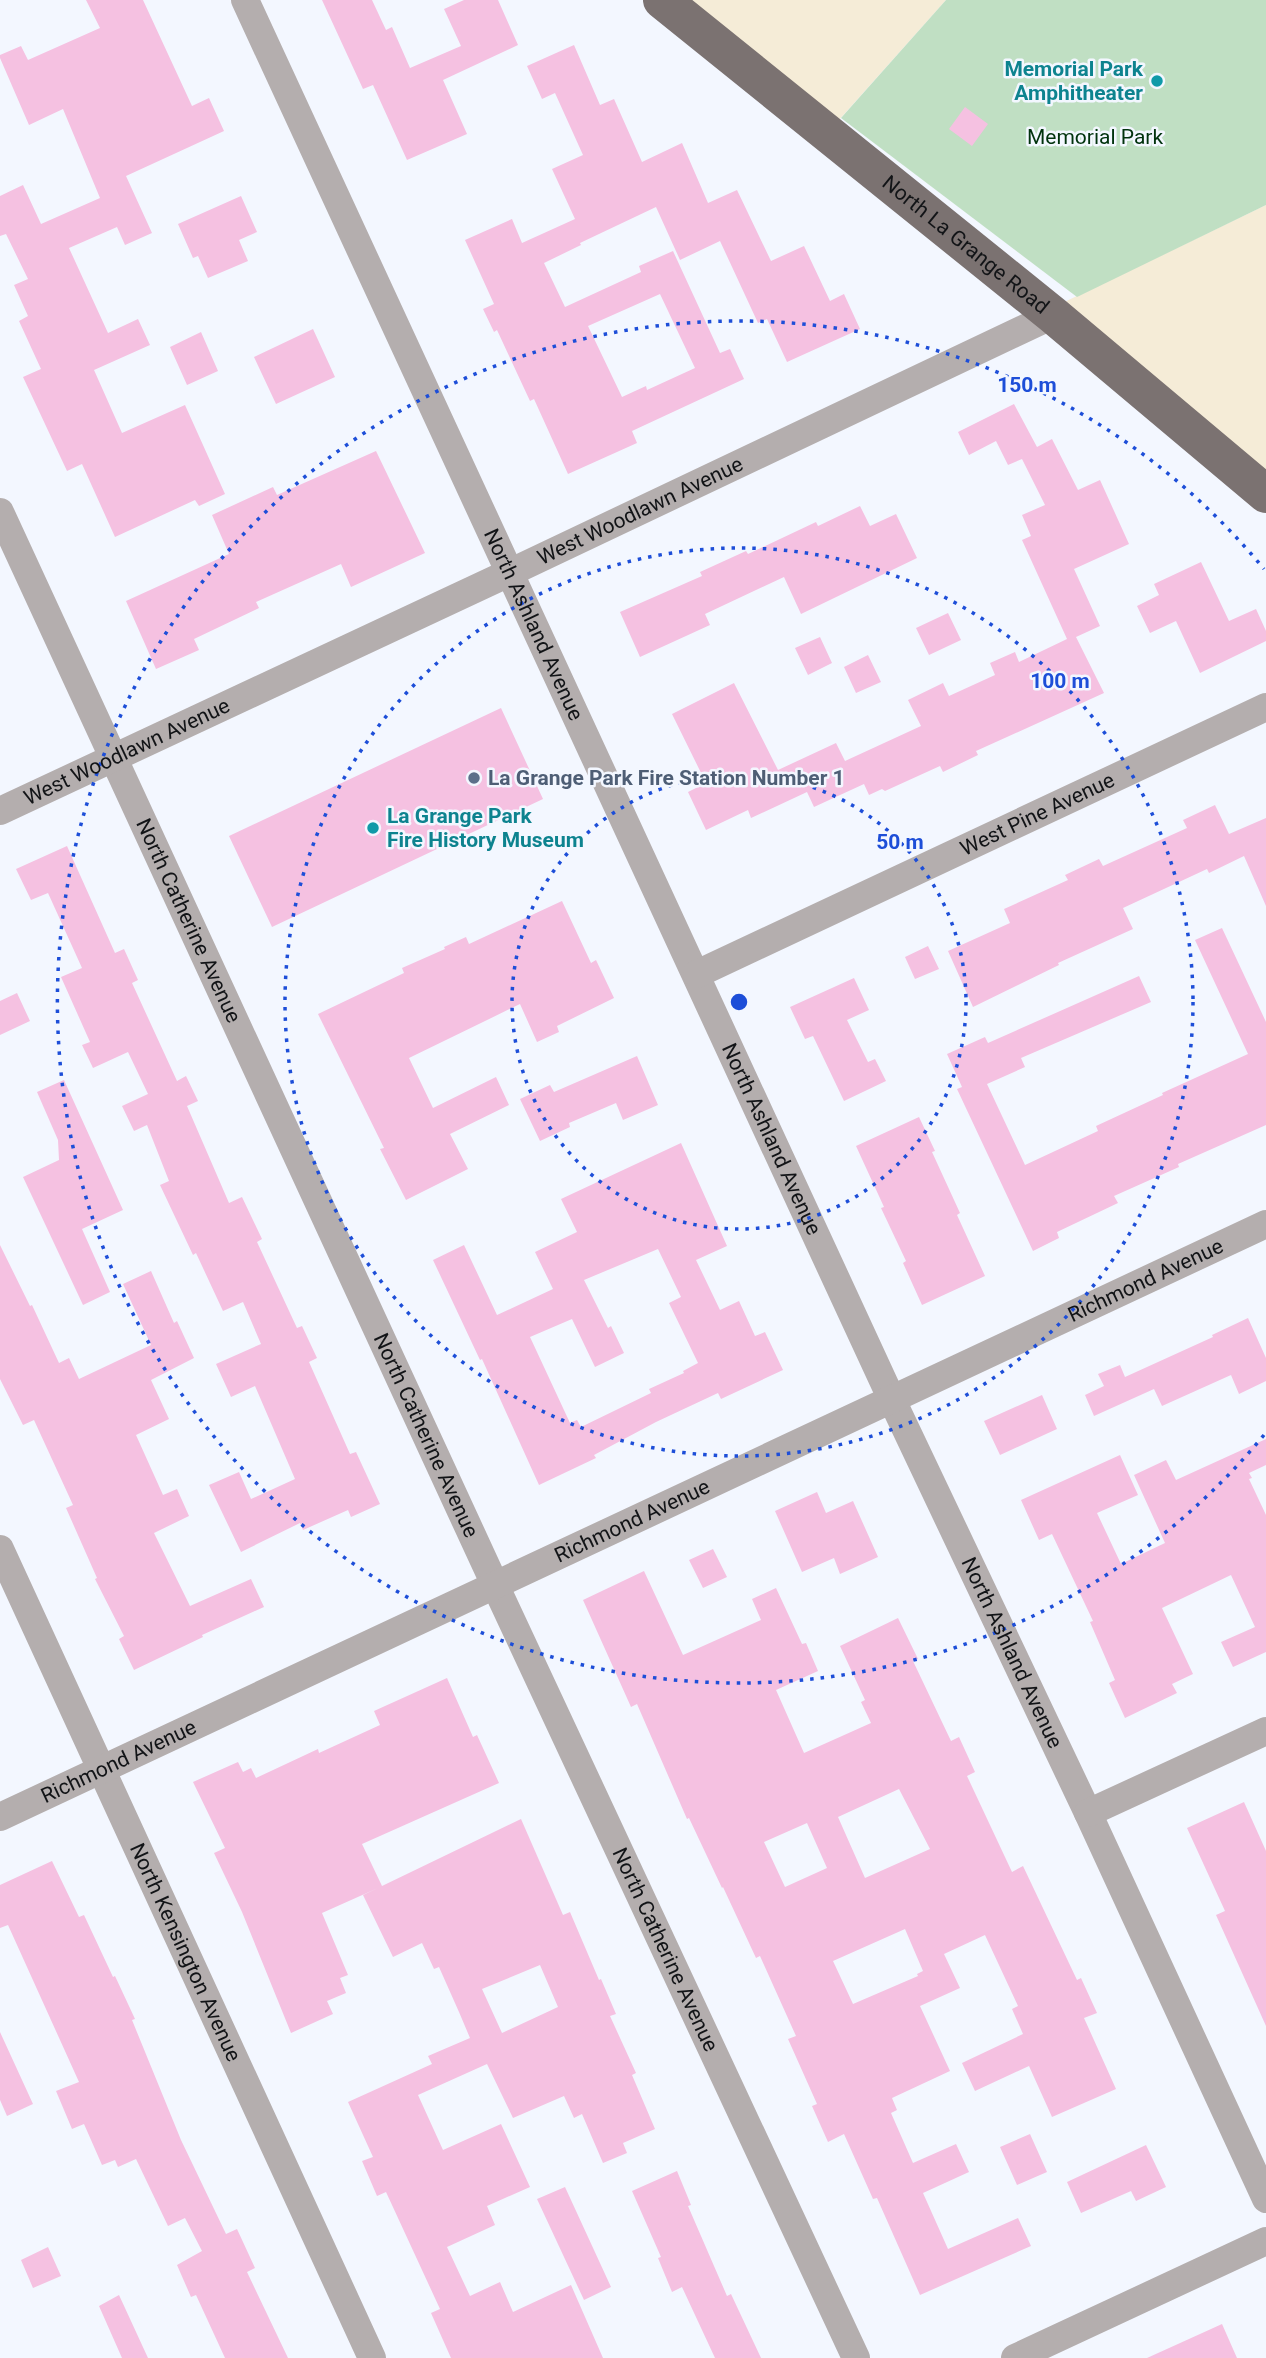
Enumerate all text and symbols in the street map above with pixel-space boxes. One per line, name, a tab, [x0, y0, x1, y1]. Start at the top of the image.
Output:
place label: Memorial Park Amphitheater	[1004, 57, 1144, 105]
marker: Memorial Park Amphitheater	[1149, 73, 1165, 89]
park label: Memorial Park	[1027, 125, 1163, 149]
street label: North La Grange Road	[878, 170, 1054, 319]
text: 150 m	[997, 373, 1057, 397]
street label: West Woodlawn Avenue	[534, 452, 747, 570]
street label: North Ashland Avenue	[479, 525, 588, 724]
text: 100 m	[1030, 669, 1090, 693]
street label: West Woodlawn Avenue	[20, 693, 234, 810]
place label: La Grange Park Fire Station Number 1	[488, 766, 845, 790]
street label: West Pine Avenue	[957, 768, 1118, 861]
marker: La Grange Park Fire Station Number 1	[466, 770, 482, 786]
place label: La Grange Park Fire History Museum	[387, 804, 584, 852]
street label: North Catherine Avenue	[131, 815, 246, 1026]
marker: La Grange Park Fire History Museum	[365, 820, 381, 836]
text: 50 m	[876, 830, 924, 854]
centre of rings	[727, 990, 751, 1014]
street label: North Ashland Avenue	[717, 1040, 826, 1239]
street label: Richmond Avenue	[1064, 1234, 1227, 1327]
street label: North Catherine Avenue	[369, 1330, 483, 1541]
street label: Richmond Avenue	[551, 1474, 713, 1568]
street label: North Ashland Avenue	[956, 1553, 1067, 1752]
street label: Richmond Avenue	[37, 1715, 200, 1808]
street label: North Kensington Avenue	[125, 1839, 246, 2065]
street label: North Catherine Avenue	[607, 1844, 723, 2055]

